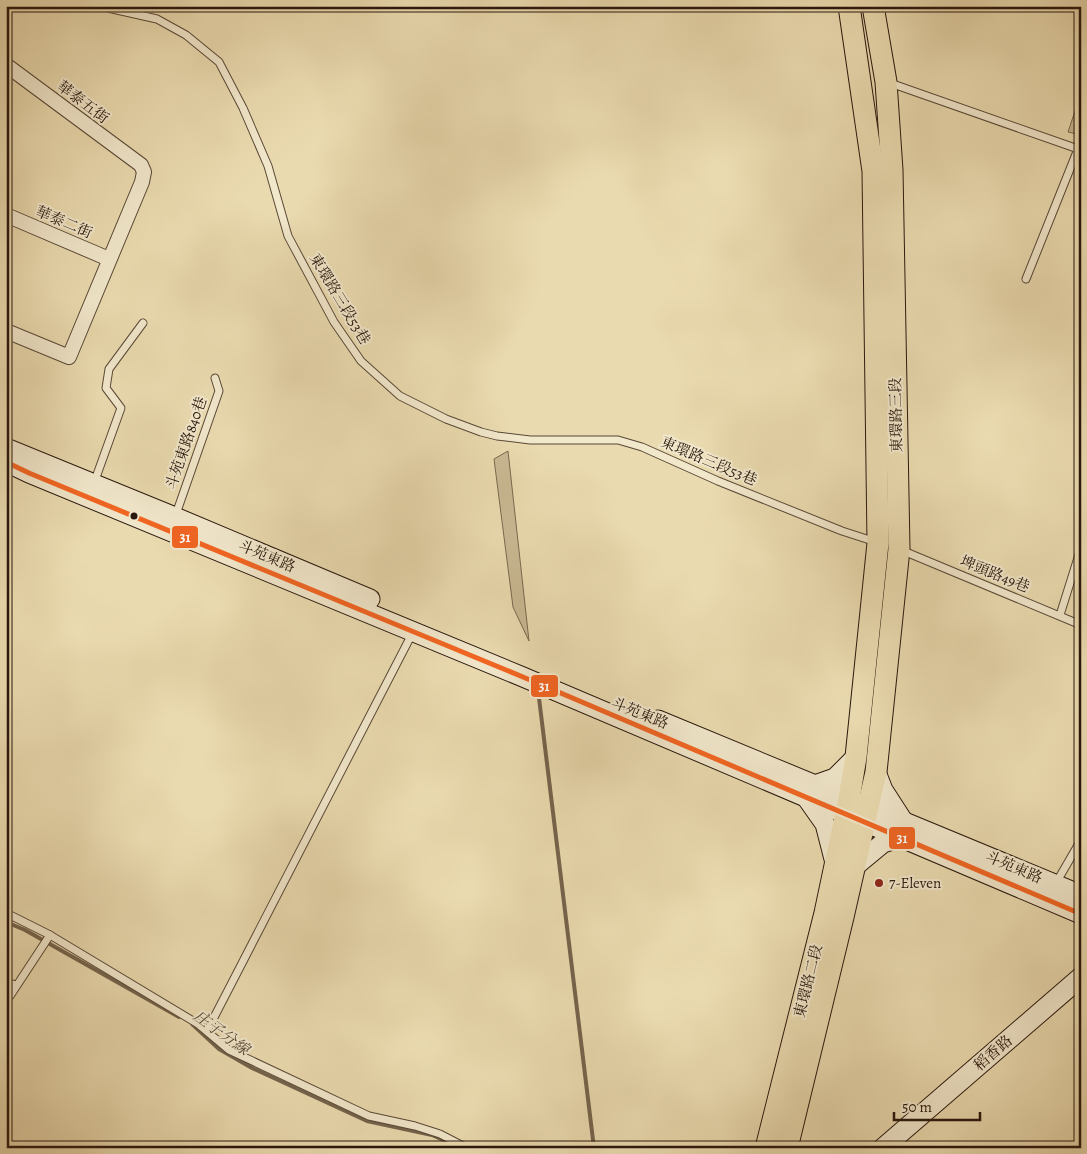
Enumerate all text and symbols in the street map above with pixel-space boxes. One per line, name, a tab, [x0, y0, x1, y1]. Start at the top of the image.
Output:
street label: 華泰五街	[53, 76, 113, 128]
street label: 華泰二街	[32, 201, 96, 243]
street label: 東環路三段53巷	[305, 250, 375, 348]
street label: 東環路三段	[885, 377, 907, 453]
street label: 斗苑東路840巷	[161, 394, 211, 492]
street label: 東環路三段53巷	[658, 432, 760, 490]
unlabelled marker	[129, 511, 139, 521]
line badge: 31	[171, 525, 199, 549]
text: 31	[179, 528, 191, 547]
street label: 斗苑東路	[235, 535, 299, 577]
street label: 埤頭路49巷	[957, 551, 1033, 597]
line badge: 31	[530, 674, 559, 698]
text: 31	[538, 677, 550, 696]
street label: 斗苑東路	[608, 692, 672, 734]
line badge: 31	[888, 826, 916, 850]
text: 31	[896, 829, 908, 848]
street label: 斗苑東路	[982, 846, 1046, 888]
place label: 7-Eleven	[889, 873, 941, 893]
marker: 7-Eleven	[873, 877, 885, 889]
street label: 東環路二段	[789, 942, 827, 1020]
water label: 庄子分線	[189, 1005, 255, 1062]
street label: 稻香路	[969, 1031, 1017, 1075]
scale bar	[894, 1089, 981, 1121]
text: 50 m	[902, 1097, 932, 1117]

